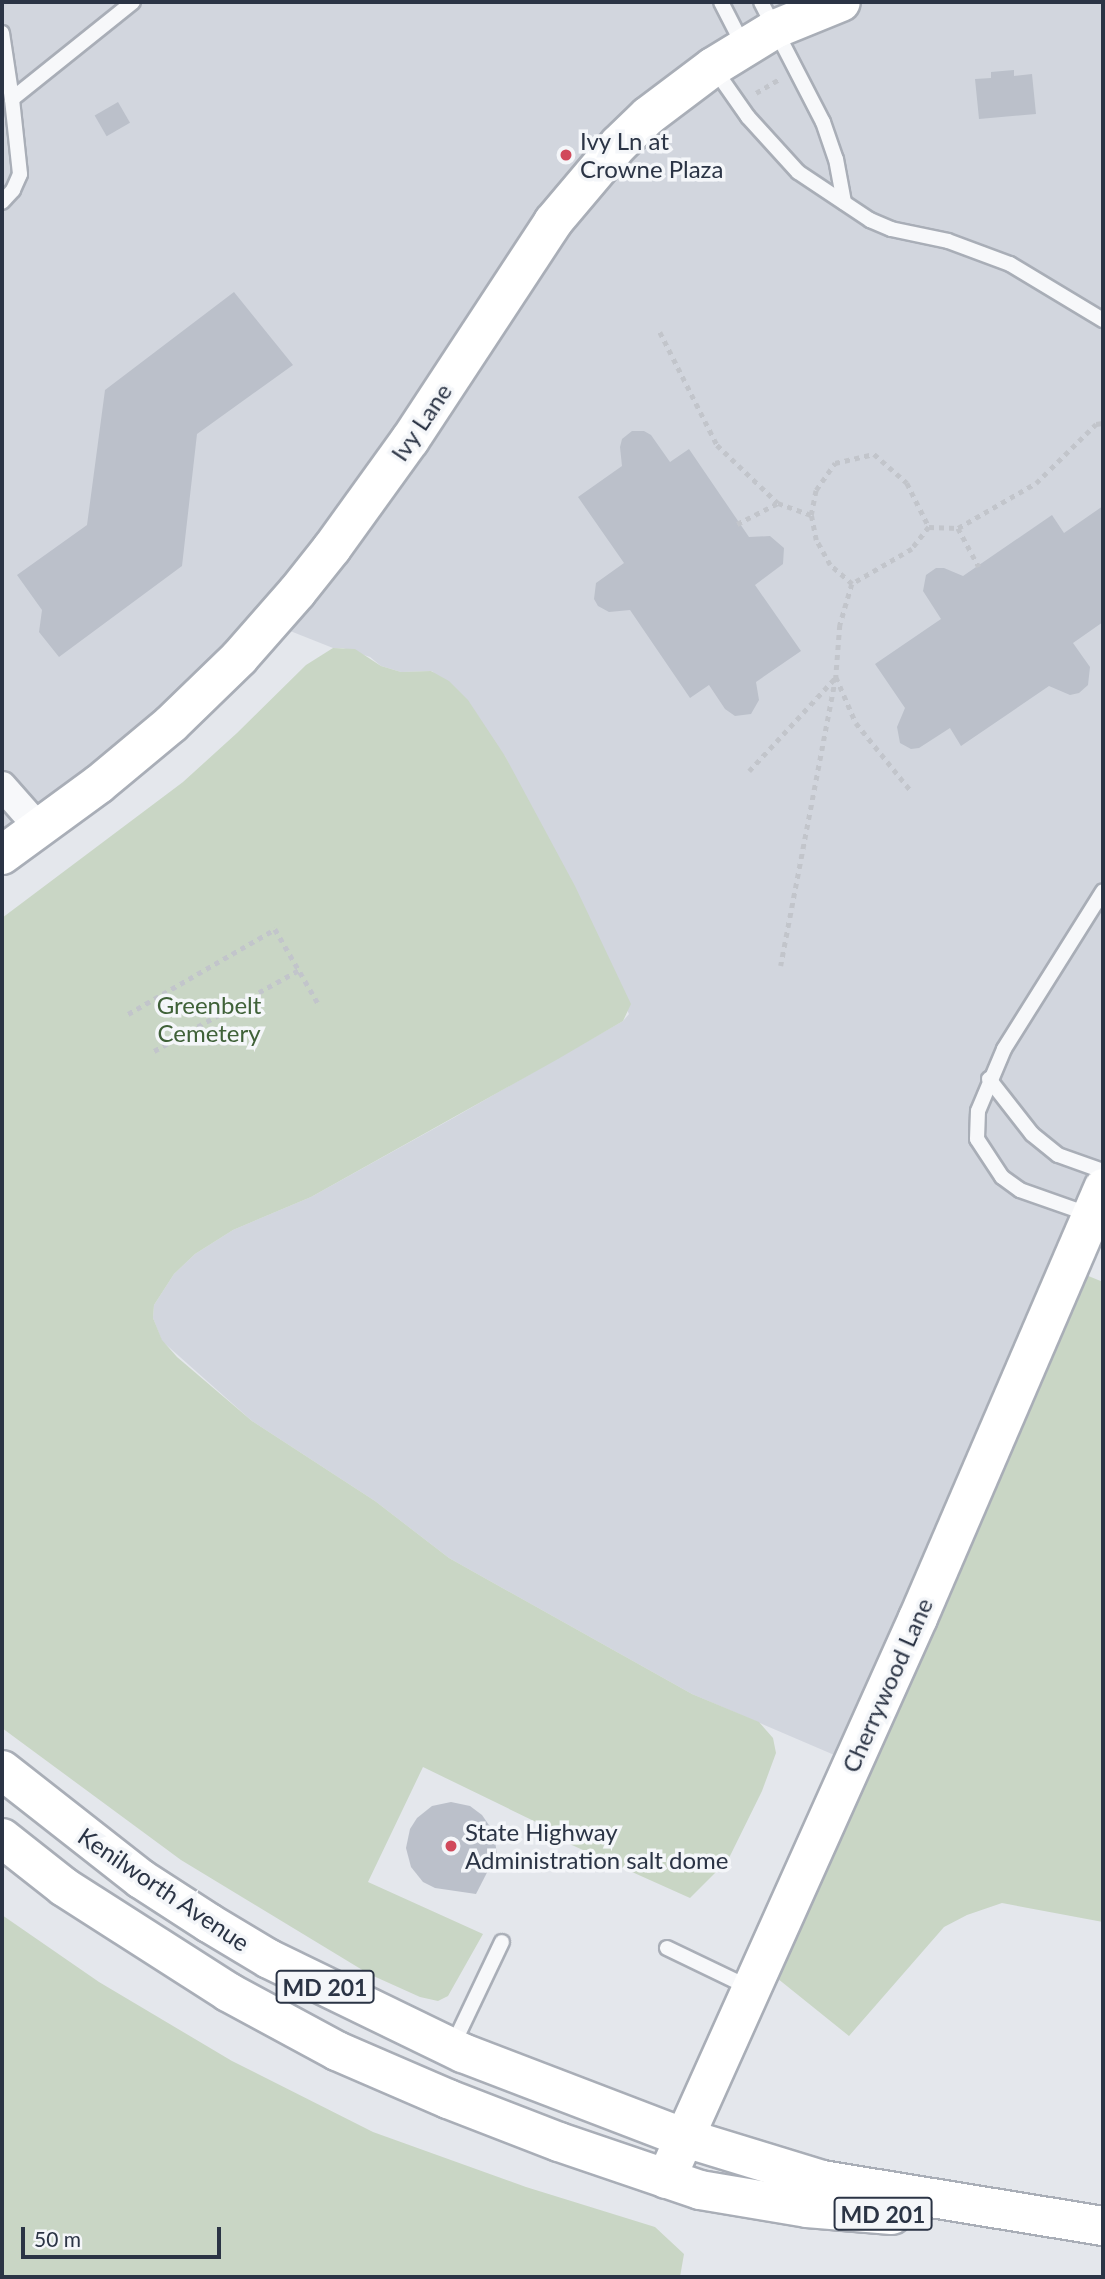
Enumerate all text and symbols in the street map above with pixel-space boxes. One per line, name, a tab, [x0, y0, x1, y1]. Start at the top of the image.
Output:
place label: Ivy Ln at Crowne Plaza	[580, 127, 723, 183]
marker: Ivy Ln at Crowne Plaza	[558, 147, 574, 163]
street label: Ivy Lane	[385, 378, 457, 466]
park label: Greenbelt Cemetery	[157, 991, 261, 1047]
street label: Cherrywood Lane	[836, 1593, 938, 1777]
place label: State Highway Administration salt dome	[465, 1818, 729, 1874]
street label: Kenilworth Avenue	[73, 1821, 255, 1957]
marker: State Highway Administration salt dome	[443, 1838, 459, 1854]
road number: MD 201	[274, 1968, 376, 2006]
road number: MD 201	[832, 2194, 934, 2234]
scale bar	[24, 2212, 224, 2256]
text: 50 m	[34, 2226, 81, 2251]

